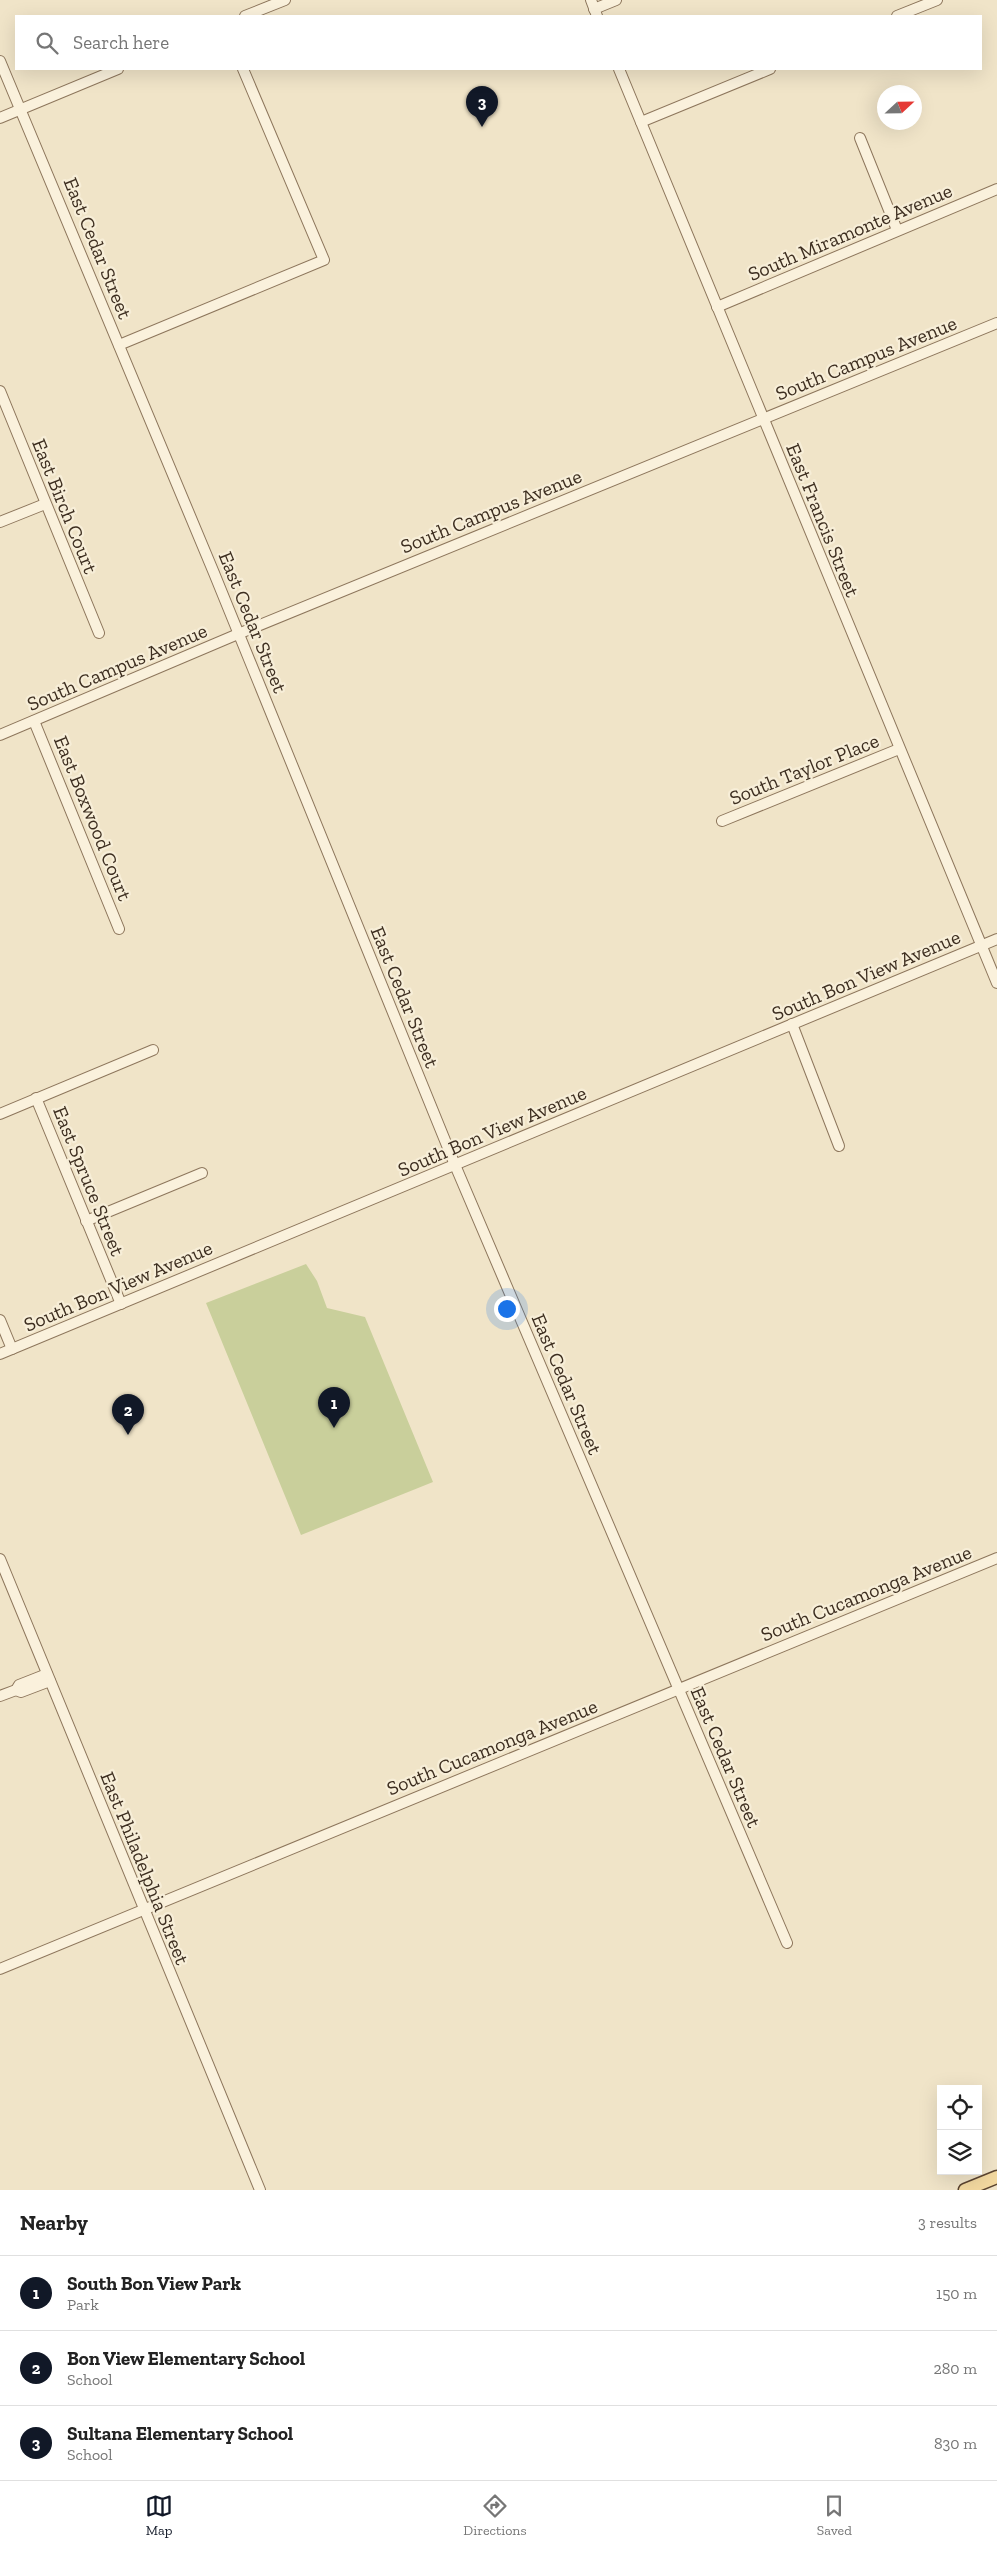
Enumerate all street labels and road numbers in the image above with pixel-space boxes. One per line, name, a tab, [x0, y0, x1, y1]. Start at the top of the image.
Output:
street label: East Cedar Street	[59, 174, 138, 323]
street label: South Miramonte Avenue	[744, 178, 956, 286]
street label: South Campus Avenue	[772, 311, 960, 405]
street label: East Birch Court	[27, 435, 103, 577]
street label: East Francis Street	[781, 440, 865, 601]
street label: South Campus Avenue	[397, 464, 585, 558]
street label: East Cedar Street	[214, 548, 293, 697]
street label: South Campus Avenue	[23, 618, 211, 716]
street label: South Taylor Place	[726, 728, 882, 810]
street label: East Boxwood Court	[49, 732, 137, 904]
street label: East Cedar Street	[366, 923, 445, 1072]
street label: South Bon View Avenue	[768, 924, 964, 1026]
street label: South Bon View Avenue	[394, 1080, 590, 1182]
street label: East Spruce Street	[48, 1103, 130, 1260]
street label: South Bon View Avenue	[20, 1235, 216, 1337]
street label: East Cedar Street	[527, 1310, 608, 1458]
street label: South Cucamonga Avenue	[757, 1540, 975, 1646]
street label: East Cedar Street	[686, 1683, 767, 1831]
street label: South Cucamonga Avenue	[383, 1694, 601, 1800]
street label: East Philadelphia Street	[95, 1768, 195, 1968]

